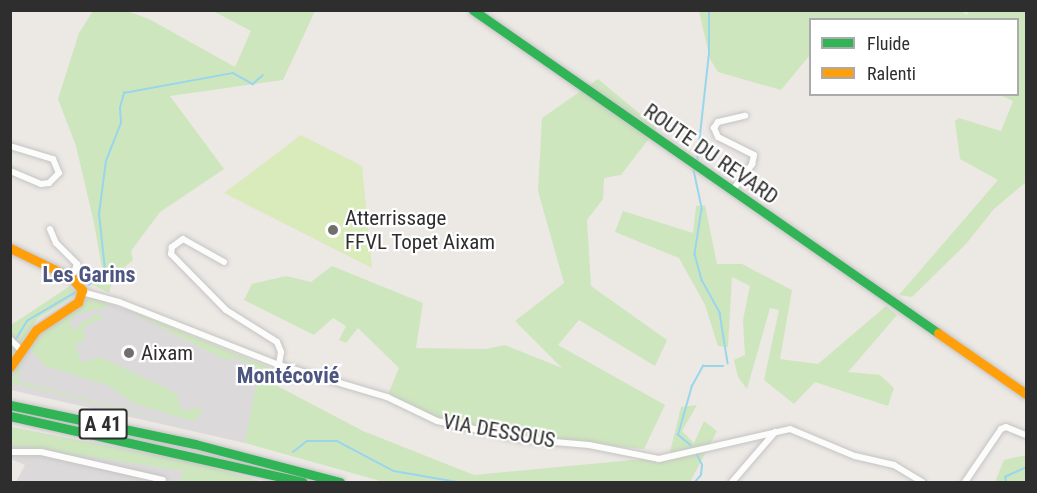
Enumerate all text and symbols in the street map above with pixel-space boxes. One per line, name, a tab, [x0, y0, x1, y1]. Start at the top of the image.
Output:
legend	[809, 18, 1019, 96]
text: Fluide	[867, 33, 910, 54]
text: Ralenti	[867, 63, 916, 84]
street label: ROUTE DU REVARD	[639, 98, 783, 210]
place label: Atterrissage FFVL Topet Aixam	[345, 205, 495, 255]
marker: Atterrissage FFVL Topet Aixam	[326, 223, 340, 237]
district label: Les Garins	[42, 262, 136, 288]
place label: Aixam	[141, 340, 193, 366]
marker: Aixam	[122, 346, 136, 360]
district label: Montécovié	[237, 363, 339, 389]
road number: A 41	[78, 407, 128, 441]
street label: VIA DESSOUS	[441, 409, 557, 453]

